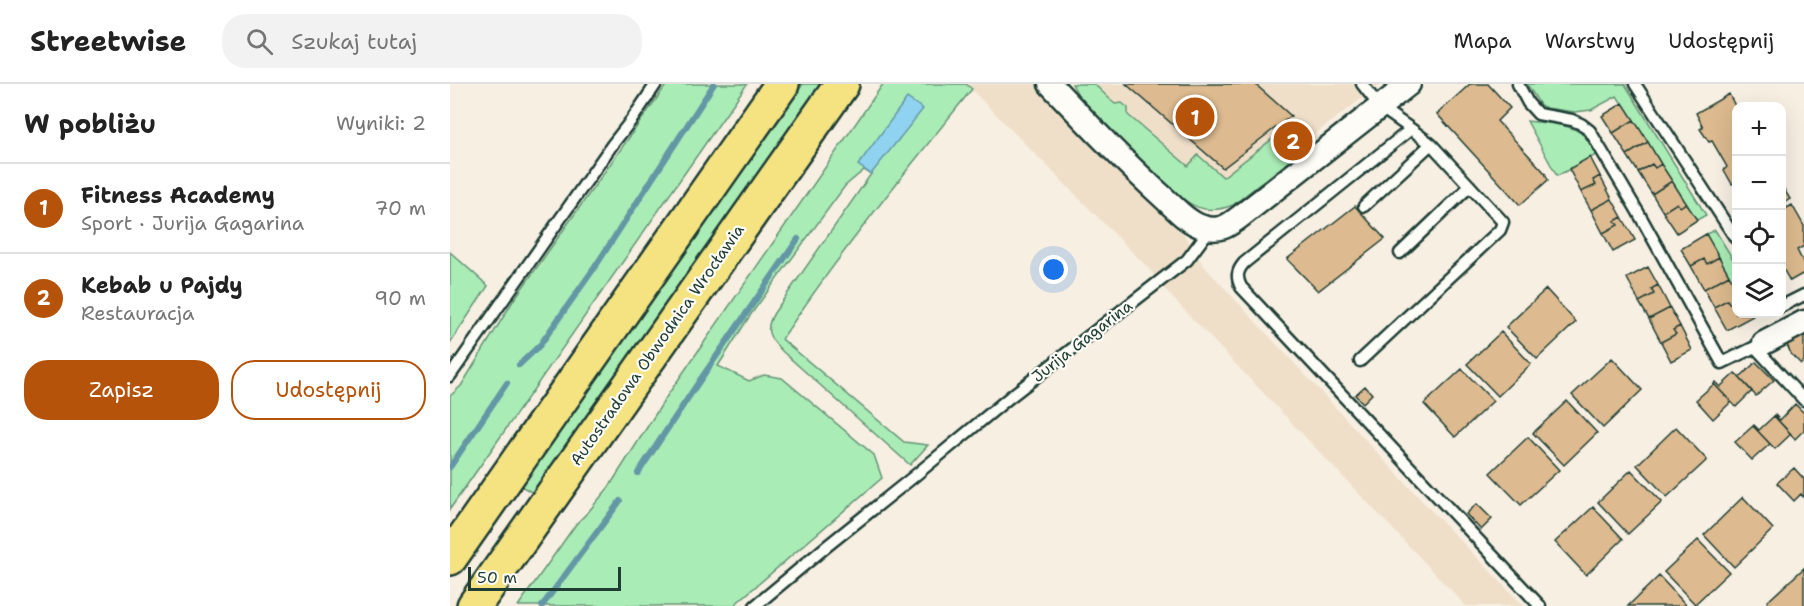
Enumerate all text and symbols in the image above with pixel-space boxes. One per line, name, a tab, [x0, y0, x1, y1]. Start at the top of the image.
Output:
search box	[222, 14, 642, 68]
text: Streetwise	[30, 22, 186, 60]
icon: search	[243, 25, 276, 58]
text: Szukaj tutaj	[291, 27, 417, 56]
text: Mapa	[1454, 27, 1512, 55]
text: Warstwy	[1545, 27, 1635, 55]
text: Udostępnij	[1668, 27, 1774, 55]
pin: 1	[1176, 94, 1214, 140]
map controls	[1732, 102, 1786, 318]
button: +	[1732, 102, 1786, 156]
text: W pobliżu	[24, 106, 156, 141]
text: Wyniki: 2	[336, 110, 426, 136]
pin: 2	[1274, 118, 1312, 164]
button: −	[1732, 156, 1786, 210]
text: Fitness Academy	[81, 181, 275, 210]
text: 1	[39, 195, 48, 221]
text: 70 m	[374, 195, 426, 221]
text: Sport · Jurija Gagarina	[81, 210, 304, 236]
button: locate	[1732, 210, 1786, 264]
street label: Autostradowa Obwodnica Wrocławia	[565, 220, 749, 470]
your location	[1039, 255, 1068, 284]
button: layers	[1732, 264, 1786, 318]
text: Kebab u Pajdy	[81, 271, 243, 300]
text: 2	[37, 285, 51, 311]
text: 90 m	[374, 285, 426, 311]
street label: Jurija Gagarina	[1027, 295, 1137, 387]
text: Restauracja	[81, 300, 195, 326]
button: Zapisz	[24, 360, 219, 420]
button: Udostępnij	[231, 360, 426, 420]
scale bar	[468, 564, 621, 592]
text: 50 m	[477, 567, 517, 588]

